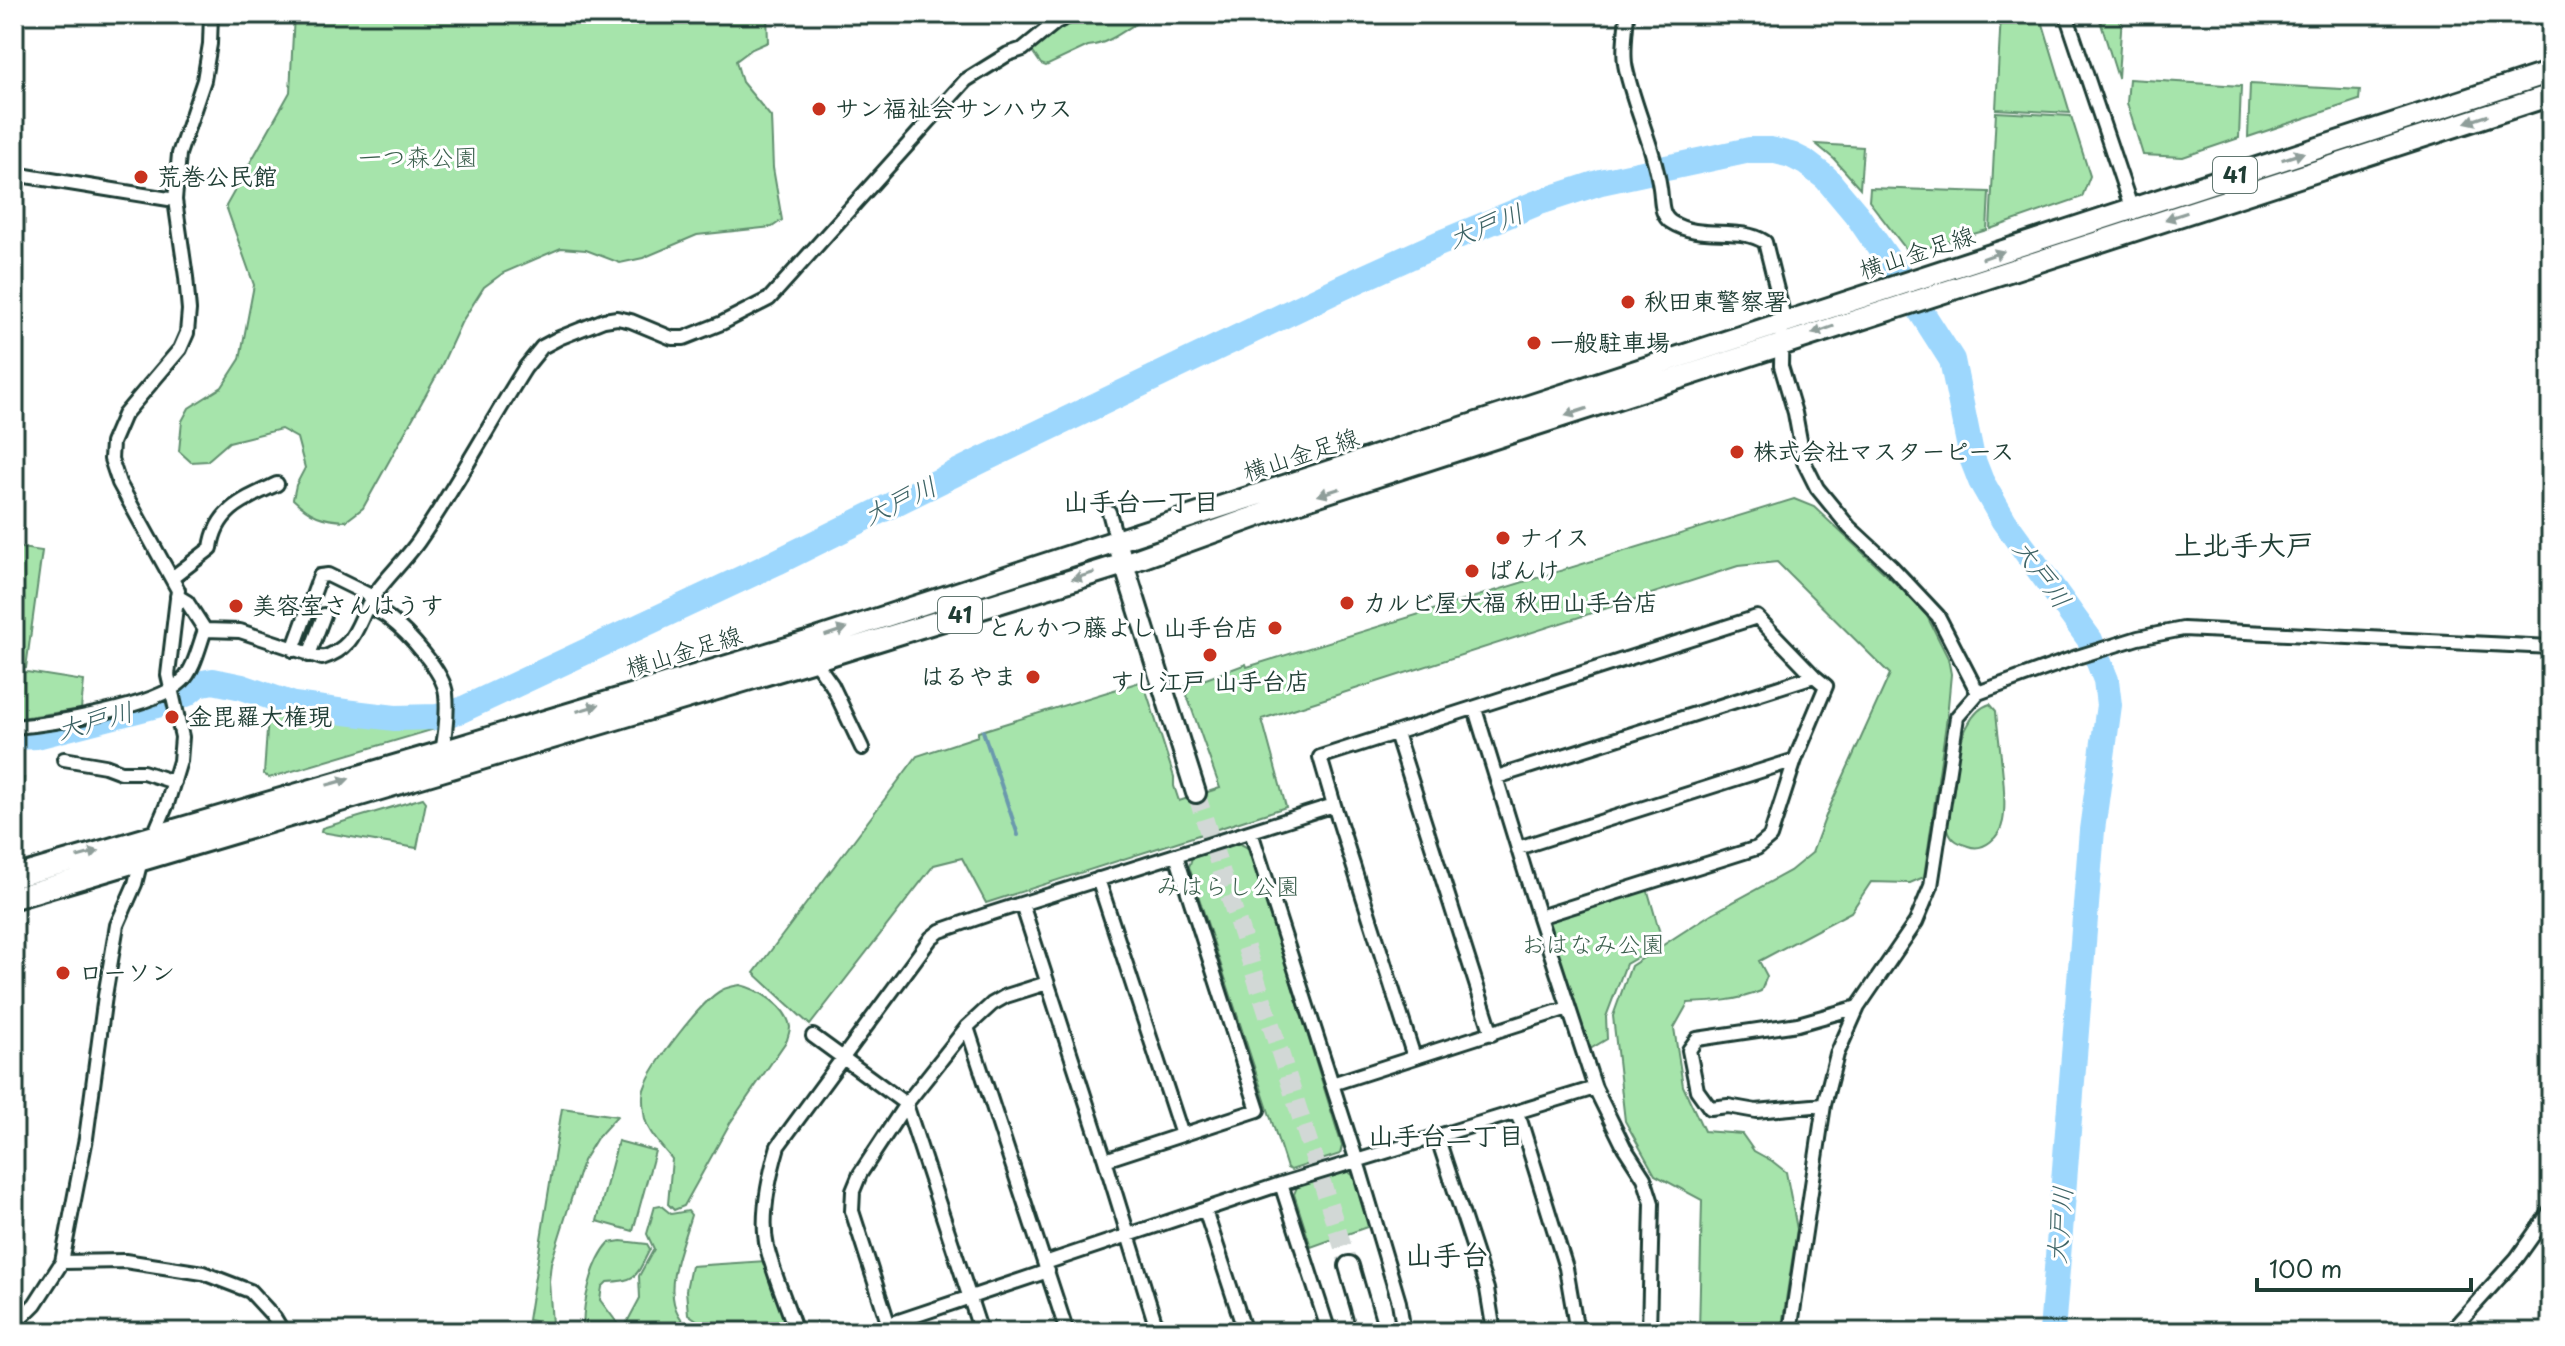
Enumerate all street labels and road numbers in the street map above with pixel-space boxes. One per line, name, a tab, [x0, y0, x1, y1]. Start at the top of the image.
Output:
road number: 41	[2213, 157, 2257, 193]
street label: 横山金足線	[1854, 215, 1979, 287]
street label: 横山金足線	[1238, 417, 1363, 489]
road number: 41	[938, 597, 982, 633]
street label: 横山金足線	[621, 615, 746, 685]

